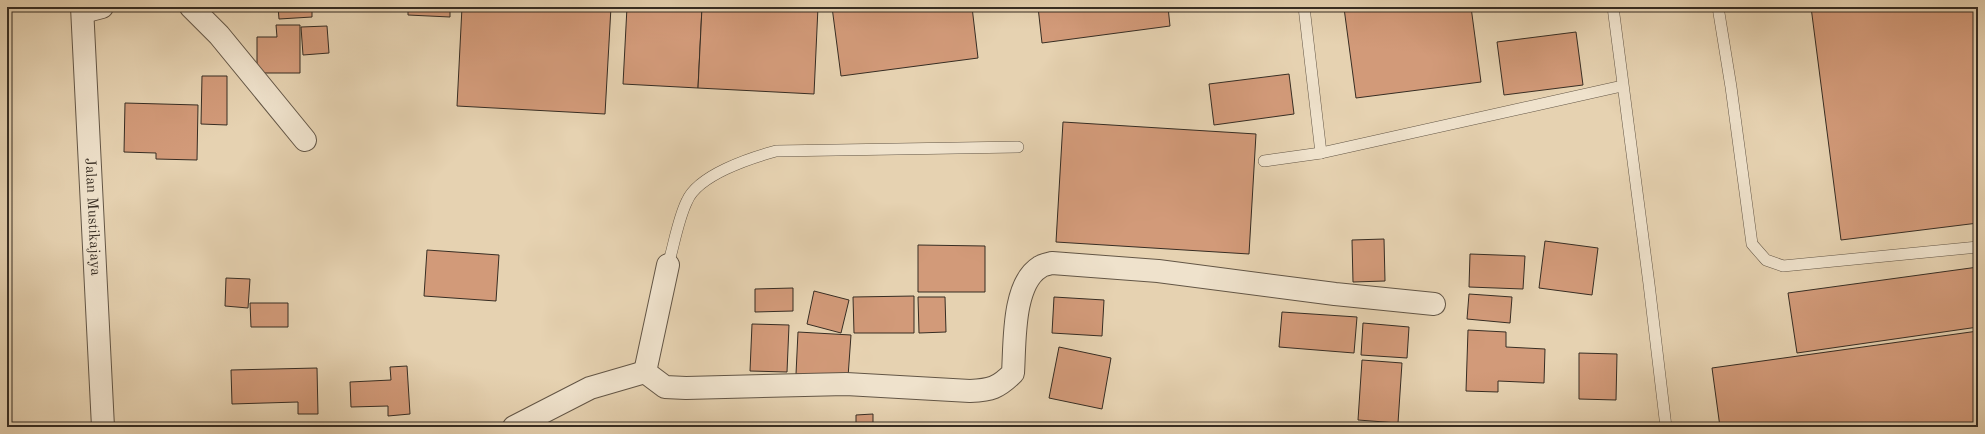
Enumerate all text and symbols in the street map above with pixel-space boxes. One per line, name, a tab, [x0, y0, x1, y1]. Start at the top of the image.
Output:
street label: Jalan Mustikajaya	[82, 157, 103, 277]

